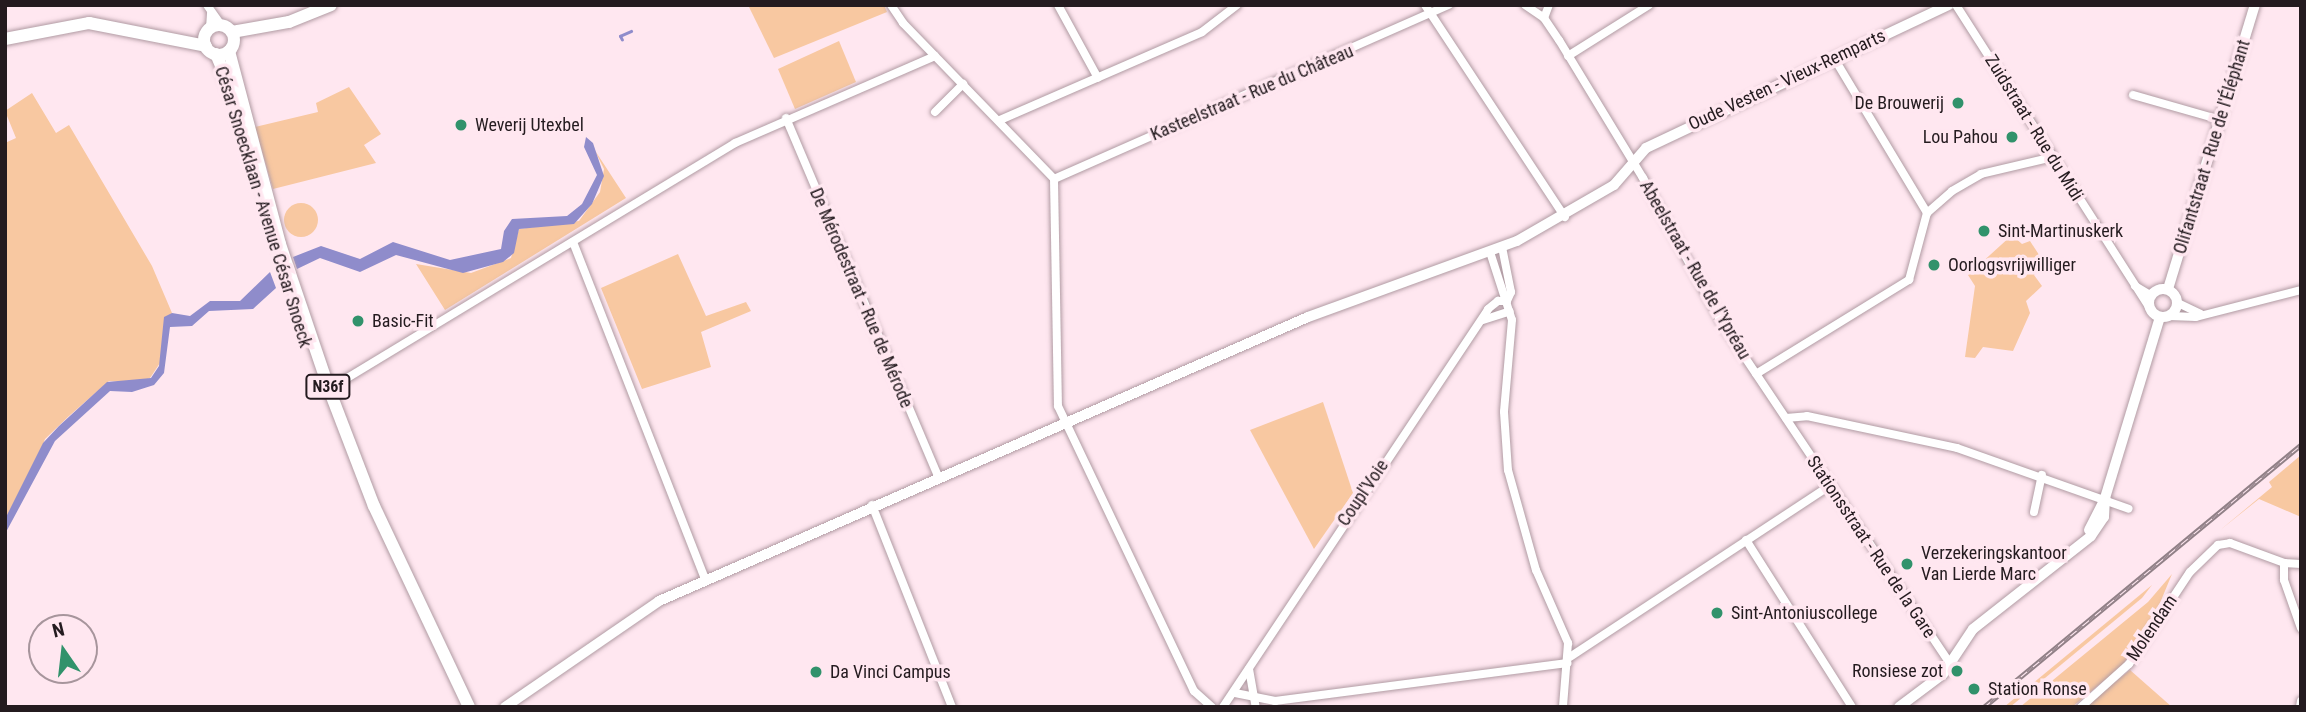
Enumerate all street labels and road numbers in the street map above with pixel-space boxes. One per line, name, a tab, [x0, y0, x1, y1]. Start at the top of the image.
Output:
street label: Oude Vesten - Vieux-Remparts	[1685, 25, 1889, 135]
street label: Olifantstraat - Rue de l'Éléphant	[2169, 37, 2255, 257]
street label: Kasteelstraat - Rue du Château	[1147, 40, 1357, 146]
street label: Zuidstraat - Rue du Midi	[1980, 51, 2088, 205]
street label: César Snoecklaan - Avenue César Snoeck	[210, 64, 316, 350]
street label: Abeelstraat - Rue de l'Ypréau	[1635, 177, 1755, 363]
street label: De Mérodestraat - Rue de Mérode	[805, 185, 917, 411]
road number: N36f	[305, 374, 351, 400]
street label: Stationsstraat - Rue de la Gare	[1802, 452, 1940, 642]
street label: Coupl'Voie	[1333, 456, 1393, 530]
street label: Molendam	[2122, 591, 2182, 665]

